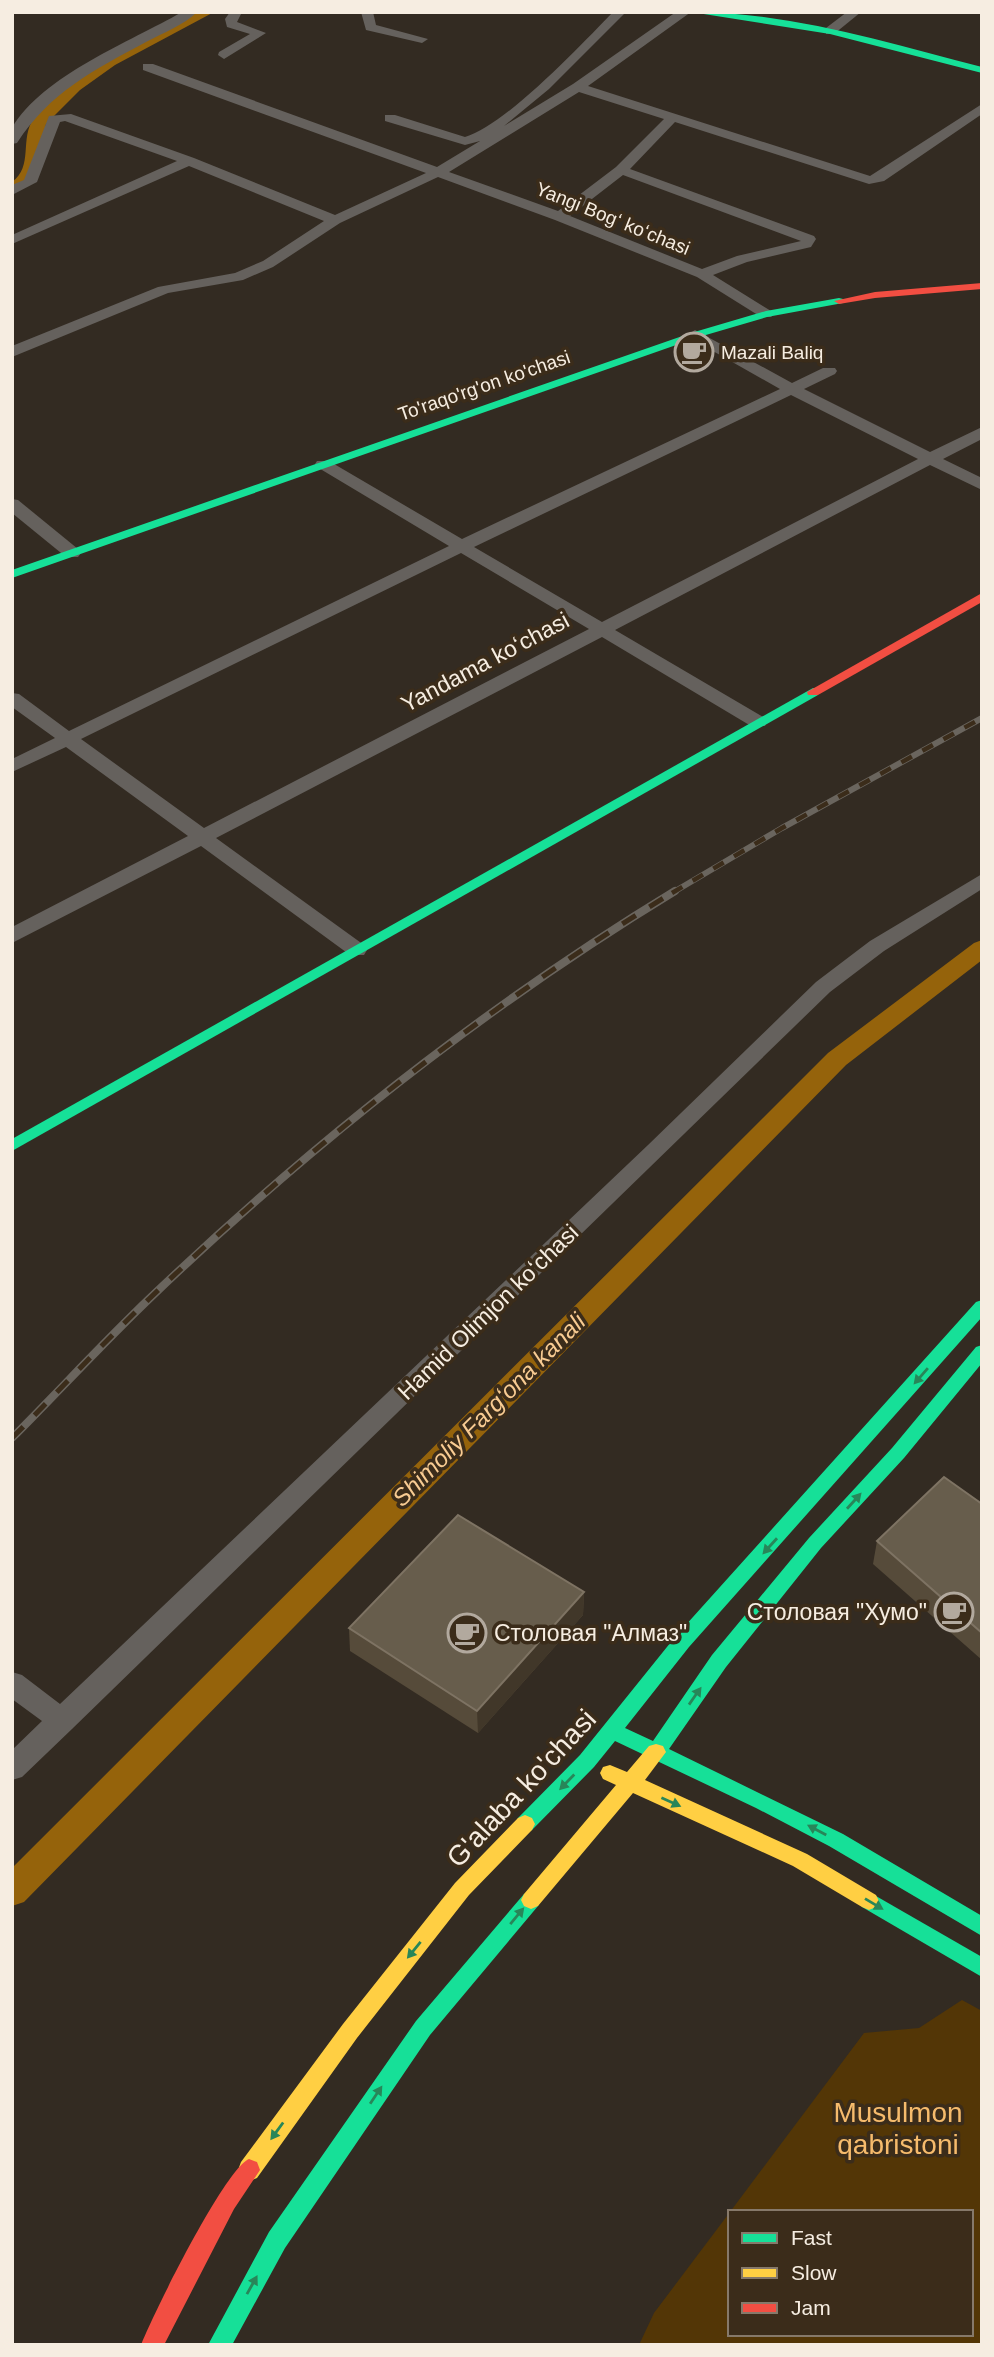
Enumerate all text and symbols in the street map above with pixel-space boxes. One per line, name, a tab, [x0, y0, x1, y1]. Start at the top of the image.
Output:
street label: Yangi Bogʻ koʻchasi	[533, 178, 693, 259]
cafe icon: Mazali Baliq	[673, 331, 715, 373]
place label: Mazali Baliq	[721, 342, 823, 363]
street label: To'raqo'rg'on ko'chasi	[395, 346, 573, 425]
street label: Yandama koʻchasi	[397, 607, 573, 717]
street label: Hamid Olimjon koʻchasi	[393, 1219, 583, 1405]
water label: Shimoliy Fargʻona kanali	[387, 1307, 591, 1512]
one-way arrow	[913, 1367, 929, 1385]
one-way arrow	[845, 1493, 861, 1510]
one-way arrow	[762, 1537, 778, 1554]
cafe icon: Столовая "Хумо"	[933, 1591, 975, 1633]
place label: Столовая "Хумо"	[747, 1599, 927, 1625]
cafe icon: Столовая "Алмаз"	[446, 1612, 488, 1654]
place label: Столовая "Алмаз"	[494, 1620, 687, 1646]
one-way arrow	[688, 1687, 702, 1705]
street label: G'alaba ko'chasi	[441, 1703, 602, 1873]
one-way arrow	[559, 1774, 575, 1790]
one-way arrow	[660, 1797, 681, 1808]
one-way arrow	[807, 1824, 827, 1836]
one-way arrow	[864, 1897, 883, 1910]
one-way arrow	[509, 1908, 524, 1925]
one-way arrow	[407, 1941, 422, 1959]
one-way arrow	[369, 2086, 383, 2104]
park label: Musulmon qabristoni	[833, 2097, 963, 2160]
one-way arrow	[270, 2122, 284, 2140]
legend	[728, 2210, 973, 2336]
text: Fast	[791, 2226, 832, 2249]
text: Slow	[791, 2261, 837, 2284]
one-way arrow	[246, 2275, 258, 2295]
text: Jam	[791, 2296, 831, 2319]

